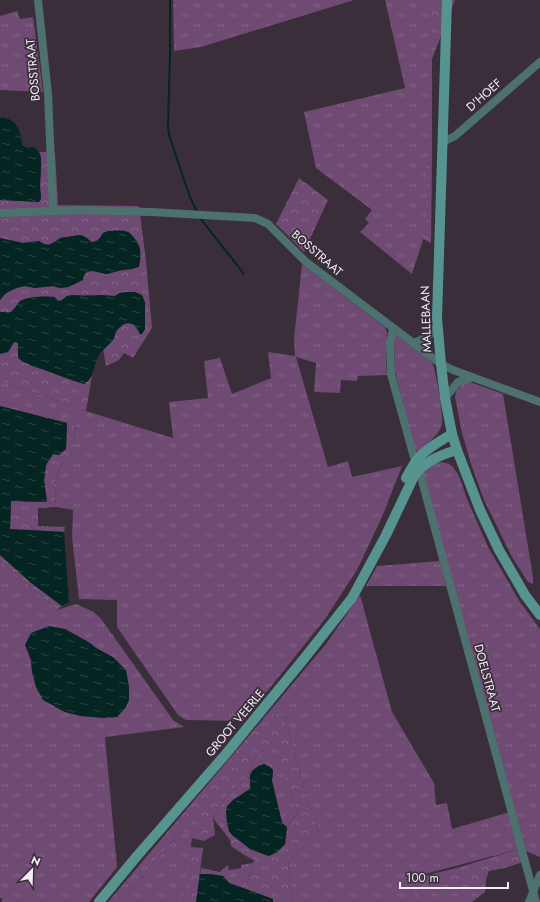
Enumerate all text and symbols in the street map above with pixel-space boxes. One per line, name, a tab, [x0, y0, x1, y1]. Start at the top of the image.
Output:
street label: BOSSTRAAT	[21, 38, 45, 102]
street label: D'HOEF	[462, 74, 506, 116]
street label: BOSSTRAAT	[287, 226, 347, 281]
street label: MALLEBAAN	[416, 285, 436, 353]
street label: DOELSTRAAT	[469, 642, 505, 714]
street label: GROOT VEERLE	[201, 685, 269, 761]
north arrow	[12, 850, 52, 890]
text: N	[29, 852, 43, 870]
scale bar	[400, 864, 508, 890]
text: 100 m	[406, 869, 439, 887]

